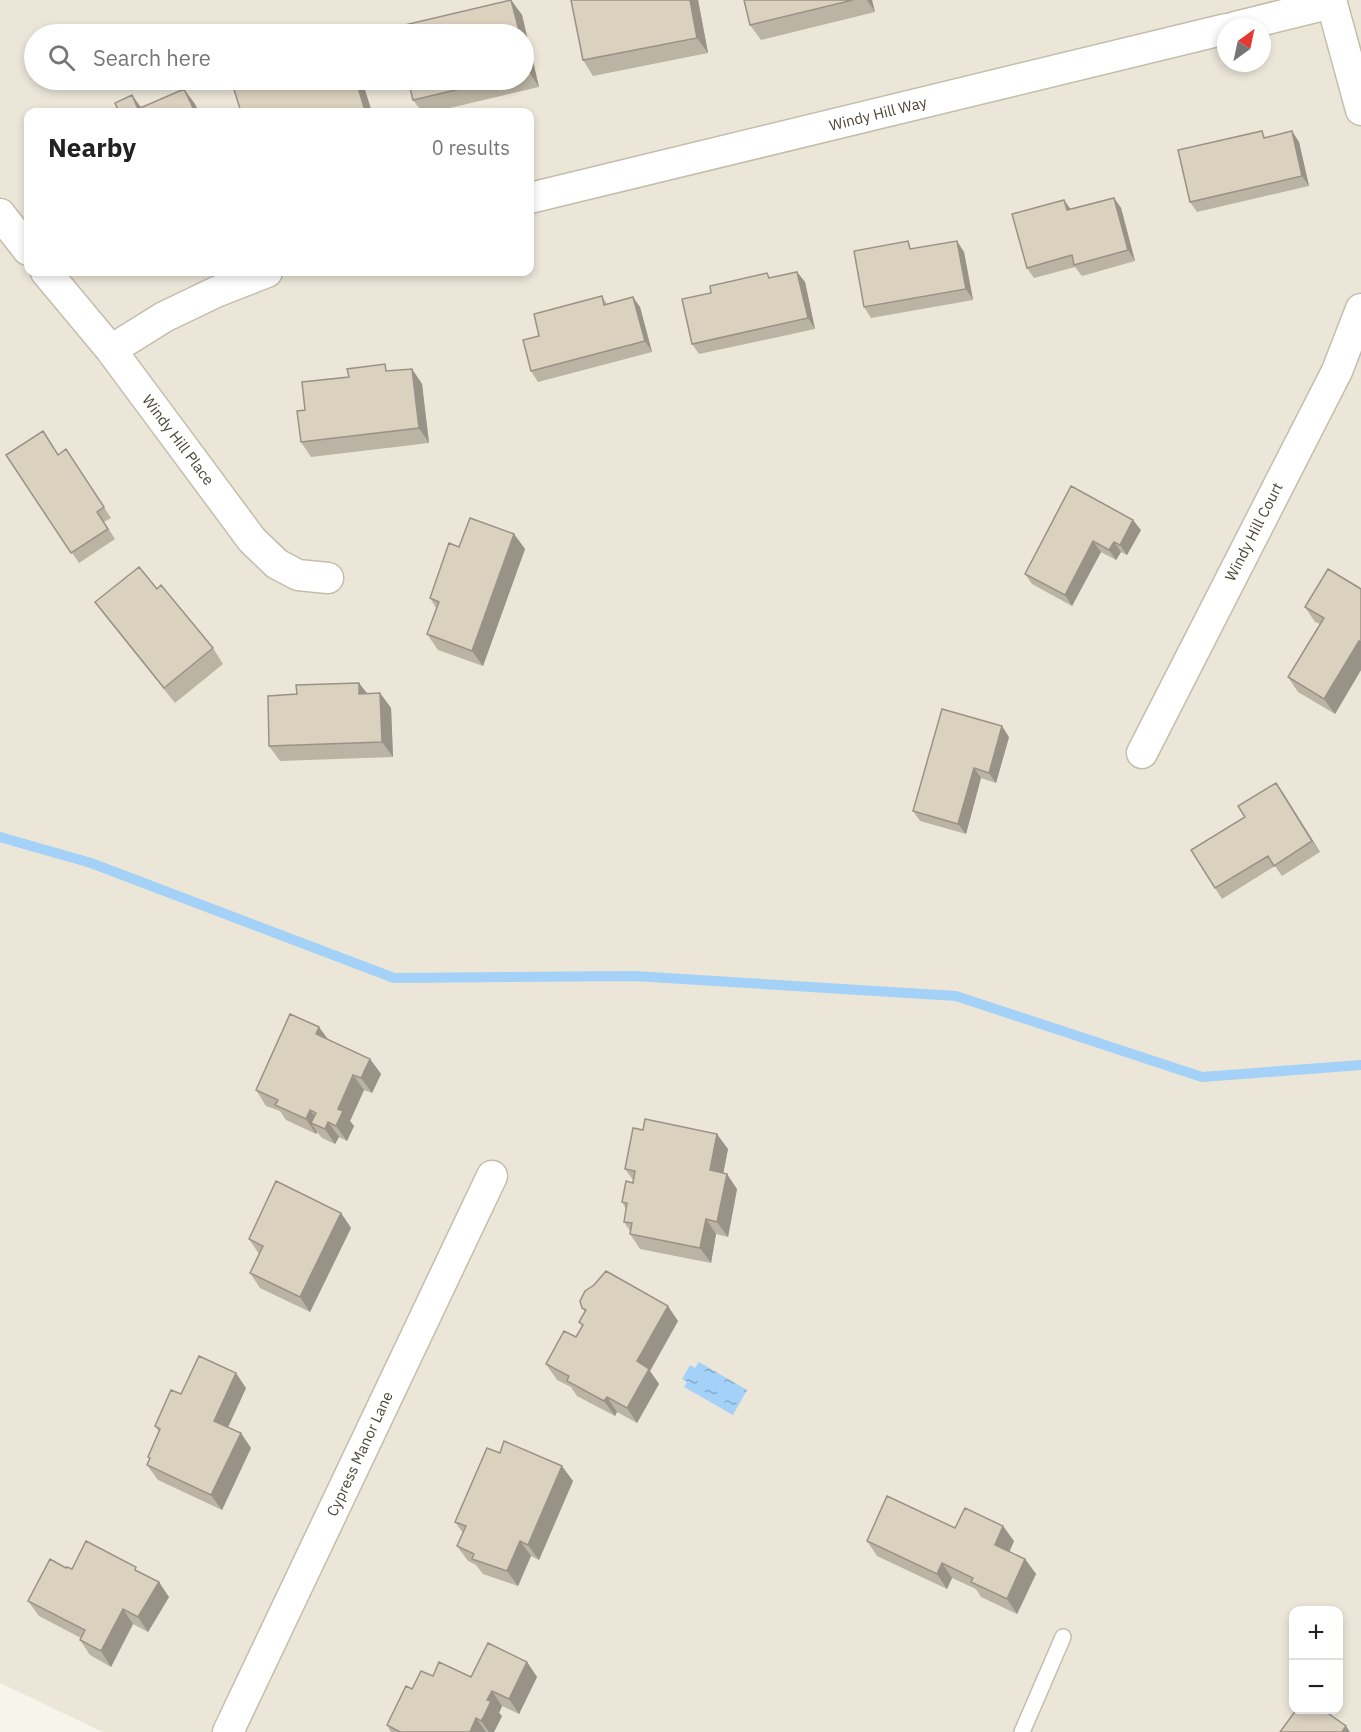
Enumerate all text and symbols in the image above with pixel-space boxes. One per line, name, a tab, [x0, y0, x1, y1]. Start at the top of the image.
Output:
north arrow	[1217, 18, 1271, 72]
search box	[24, 24, 534, 90]
icon: search	[45, 41, 78, 74]
text: Search here	[93, 43, 211, 72]
street label: Windy Hill Way	[827, 92, 929, 135]
text: Nearby	[48, 130, 136, 164]
text: 0 results	[432, 134, 510, 161]
street label: Windy Hill Place	[138, 391, 219, 489]
street label: Windy Hill Court	[1220, 479, 1287, 584]
street label: Cypress Manor Lane	[322, 1388, 397, 1519]
map controls	[1289, 1606, 1343, 1714]
button: +	[1289, 1606, 1343, 1660]
button: −	[1289, 1660, 1343, 1714]

